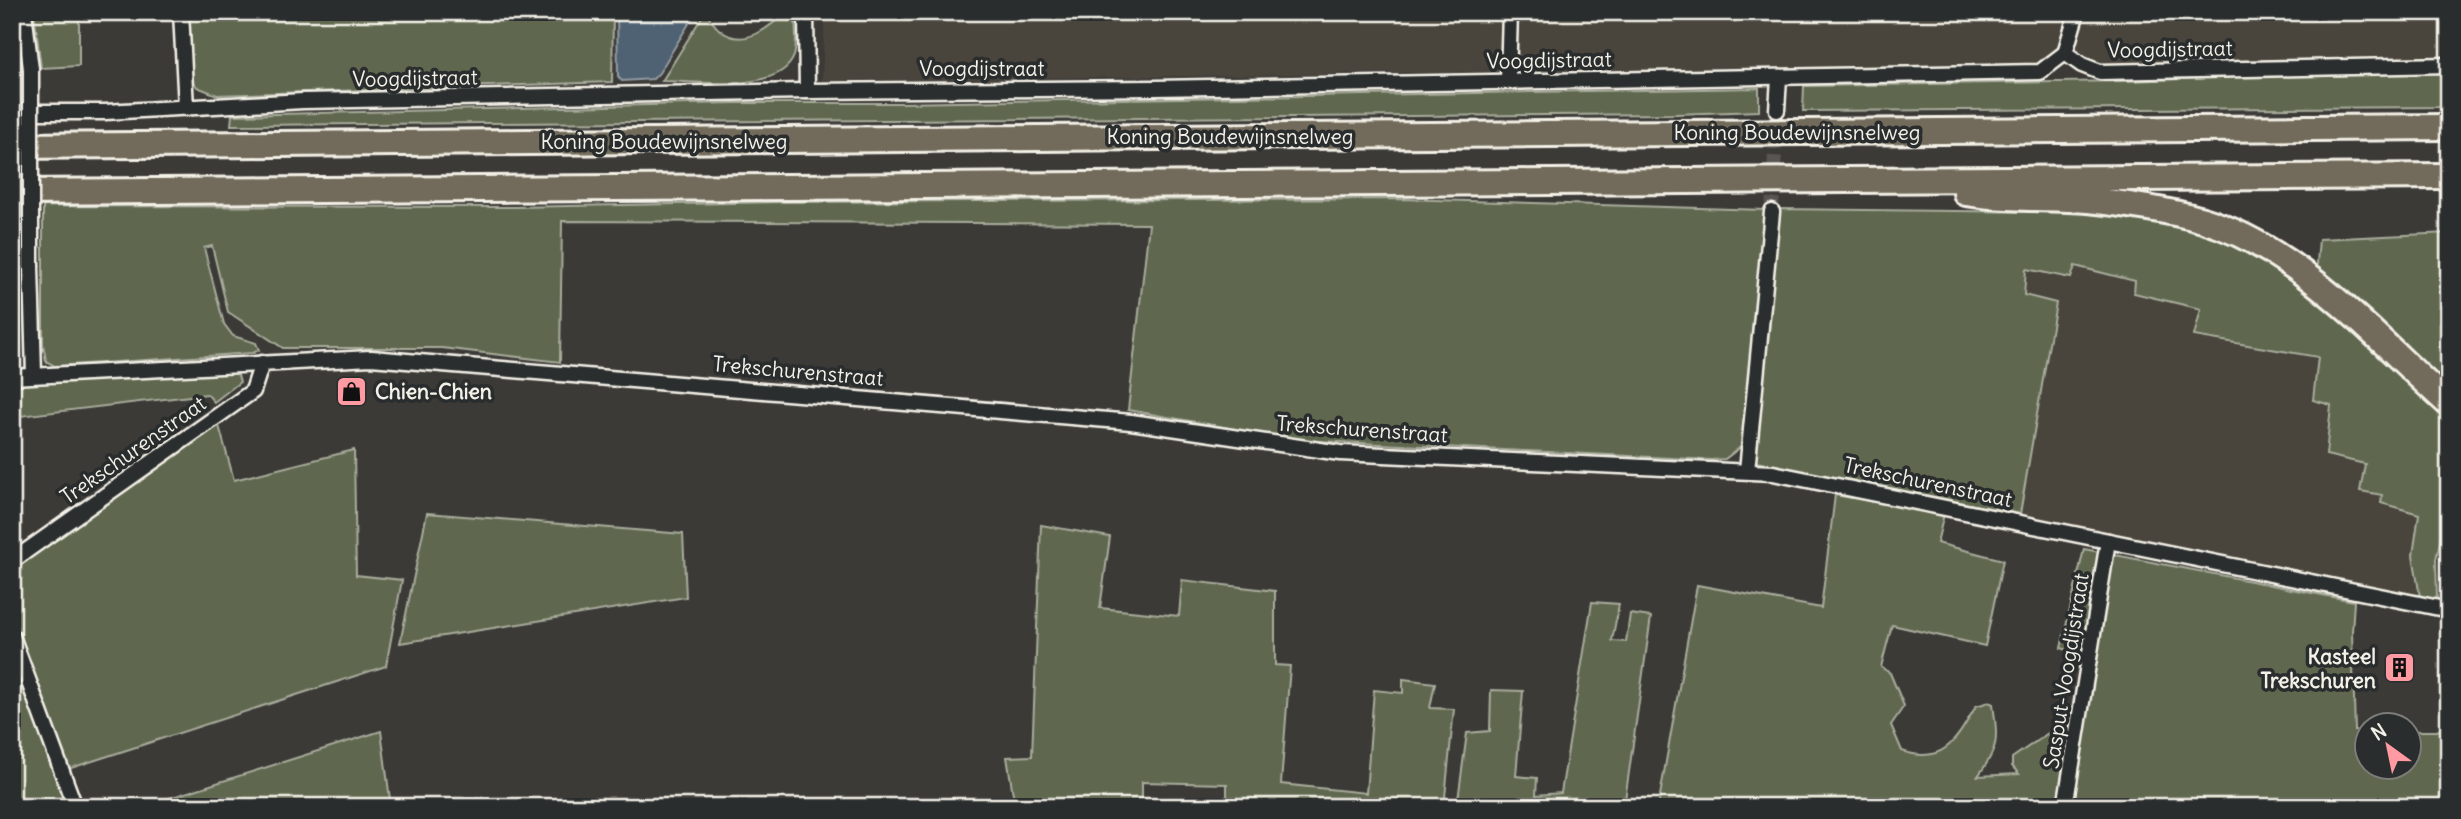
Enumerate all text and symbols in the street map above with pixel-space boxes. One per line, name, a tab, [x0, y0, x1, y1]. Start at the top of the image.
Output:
street label: Voogdijstraat	[2107, 34, 2233, 64]
street label: Voogdijstraat	[1486, 45, 1612, 75]
street label: Voogdijstraat	[919, 55, 1045, 82]
street label: Voogdijstraat	[352, 63, 478, 93]
street label: Koning Boudewijnsnelweg	[1674, 119, 1920, 146]
street label: Koning Boudewijnsnelweg	[1107, 123, 1353, 150]
street label: Koning Boudewijnsnelweg	[541, 128, 787, 155]
street label: Trekschurenstraat	[711, 350, 885, 392]
shop icon: Chien-Chien	[335, 374, 369, 408]
place label: Chien-Chien	[375, 378, 492, 405]
street label: Trekschurenstraat	[55, 390, 211, 510]
street label: Trekschurenstraat	[1276, 410, 1448, 448]
street label: Trekschurenstraat	[1841, 451, 2015, 513]
street label: Sasput-Voogdijstraat	[2037, 571, 2095, 771]
place label: Kasteel Trekschuren	[2261, 643, 2376, 694]
building icon: Kasteel Trekschuren	[2382, 651, 2416, 685]
north arrow	[2352, 710, 2422, 780]
text: N	[2367, 718, 2391, 745]

